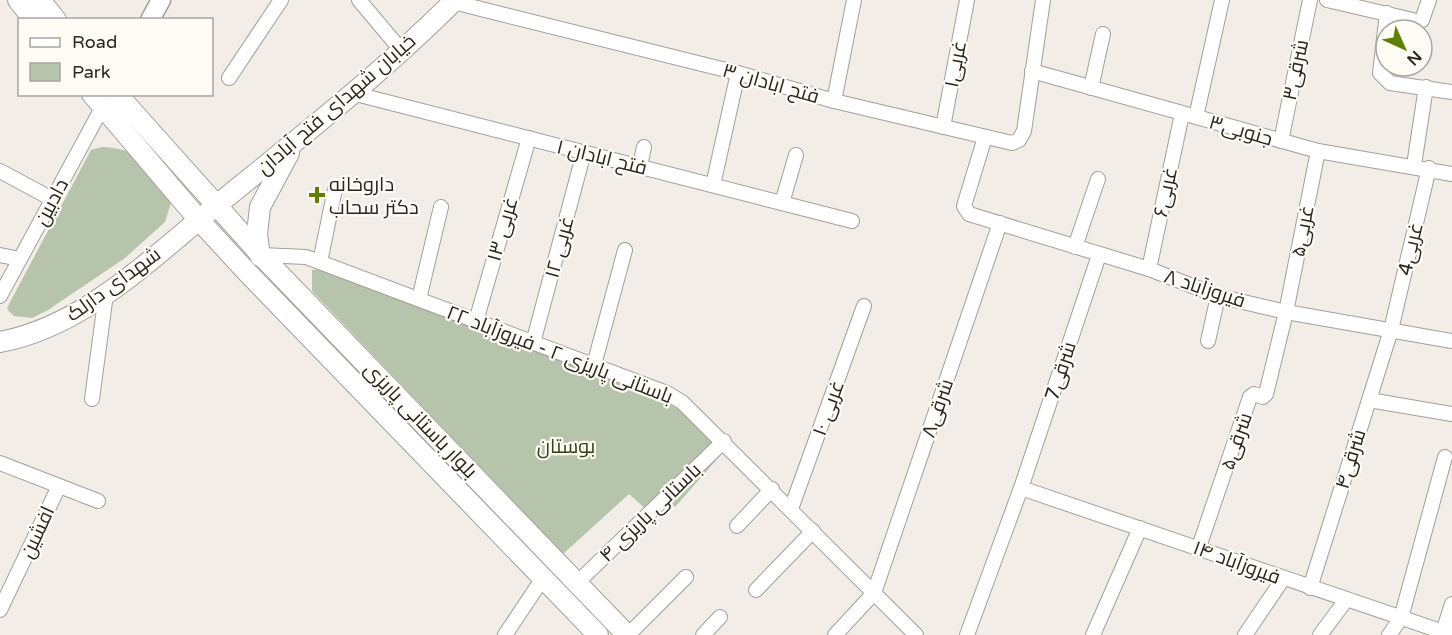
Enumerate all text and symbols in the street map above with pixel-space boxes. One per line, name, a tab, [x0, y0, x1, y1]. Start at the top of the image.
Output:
legend	[18, 18, 213, 96]
north arrow	[1374, 18, 1434, 78]
street label: خیابان شهدای فتح آبادان	[252, 29, 422, 181]
text: Road	[72, 31, 117, 53]
street label: شرقی۳	[1278, 38, 1314, 103]
street label: غربی۱	[940, 39, 972, 90]
text: N	[1402, 46, 1426, 70]
street label: فتح ابادان ۳	[719, 59, 822, 110]
text: Park	[72, 61, 111, 83]
street label: جنوبی۳	[1206, 110, 1275, 151]
street label: فتح ابادان ۱	[554, 135, 649, 182]
street label: غربی۶	[1149, 165, 1183, 219]
place label: داروخانه دکتر سحاب	[329, 173, 419, 220]
street label: دادبین	[30, 175, 74, 230]
marker: داروخانه دکتر سحاب	[310, 188, 324, 202]
street label: غربی ۱۳	[482, 194, 524, 264]
street label: غربی۵	[1286, 203, 1320, 259]
street label: غربی ۱۲	[540, 214, 580, 281]
street label: غربی4	[1393, 220, 1429, 278]
street label: شهدای دارلک	[62, 242, 166, 327]
street label: فیروزآباد ۸	[1161, 265, 1248, 313]
street label: باستانی پاریزی ۲ - فیروزآباد ۲۲	[443, 301, 676, 409]
street label: شرقی7	[1040, 339, 1082, 404]
street label: بلوار باستانی پاریزی	[359, 358, 482, 484]
street label: شرقی۸	[917, 376, 959, 441]
street label: غربی ۱۰	[808, 377, 850, 439]
street label: شرقی۵	[1216, 410, 1258, 473]
street label: شرقی۴	[1331, 426, 1371, 492]
park label: بوستان	[537, 435, 595, 459]
street label: باستانی پاریزی ۴	[595, 458, 707, 567]
street label: افشین	[15, 503, 60, 562]
street label: فیروزآباد ۱۴	[1190, 536, 1284, 590]

